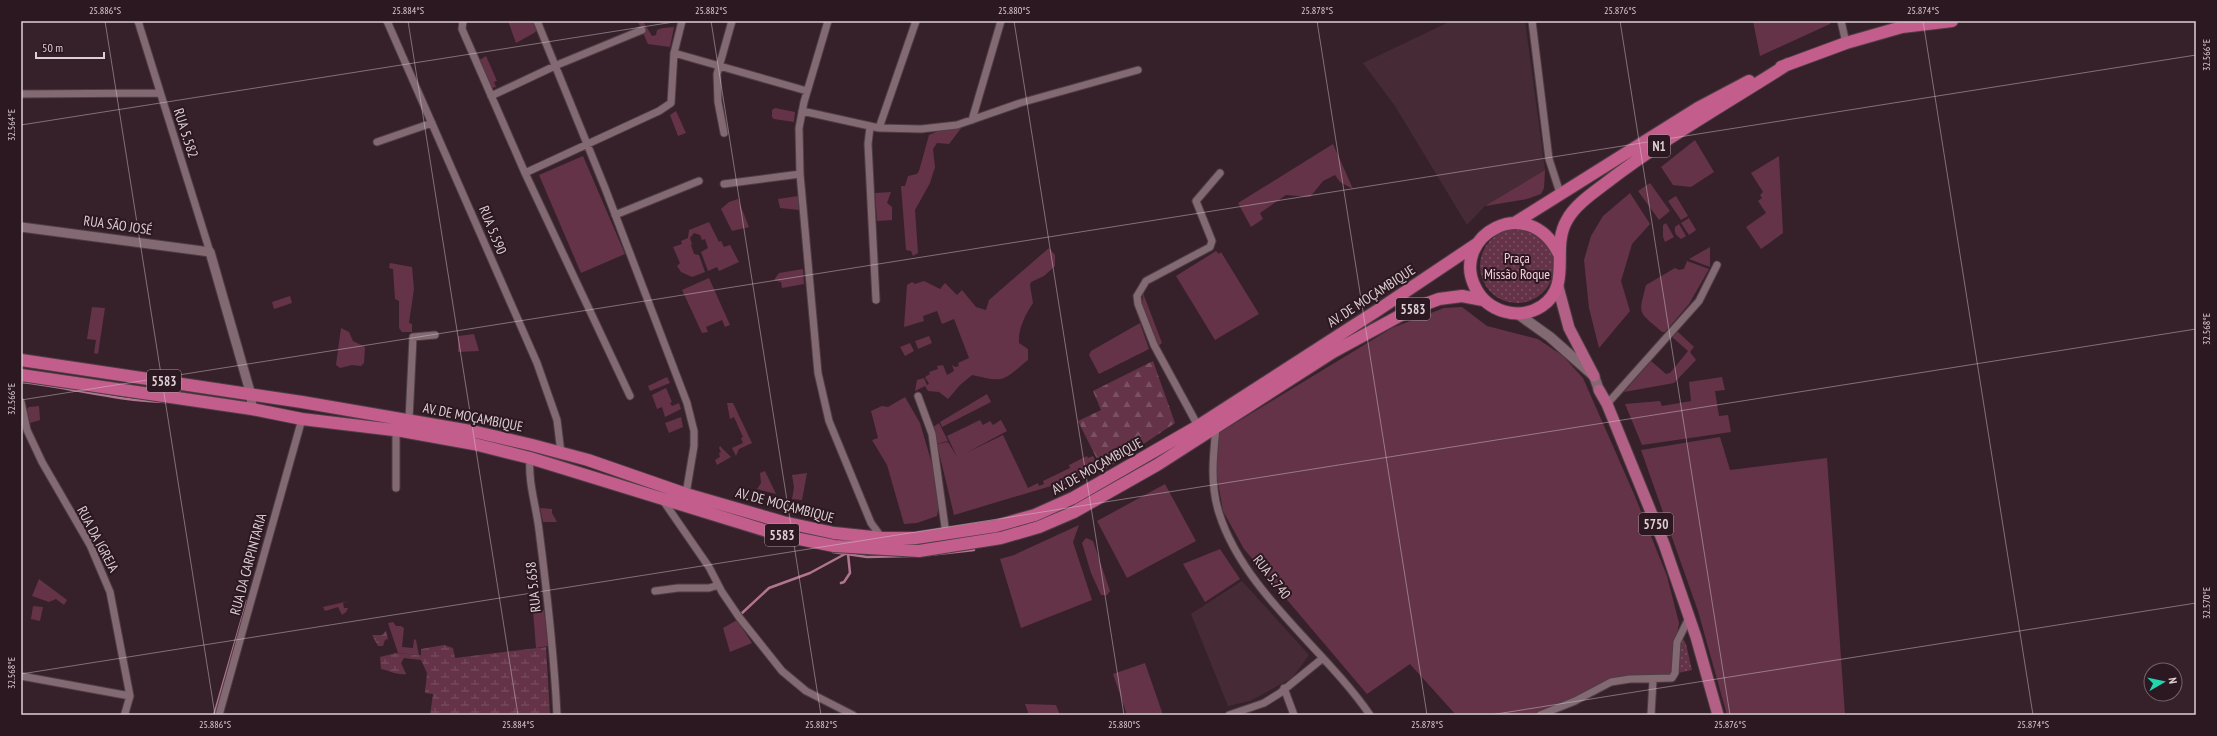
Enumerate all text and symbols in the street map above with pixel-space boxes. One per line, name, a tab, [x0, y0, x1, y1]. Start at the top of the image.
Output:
text: 25.886°S	[89, 4, 121, 17]
text: 25.884°S	[392, 4, 424, 17]
text: 25.882°S	[695, 4, 727, 17]
text: 25.880°S	[998, 4, 1030, 17]
text: 25.878°S	[1301, 4, 1333, 17]
text: 25.876°S	[1604, 4, 1636, 17]
text: 25.874°S	[1907, 4, 1939, 17]
scale bar	[36, 34, 104, 60]
text: 32.566°E	[2200, 39, 2213, 71]
text: 50 m	[42, 40, 63, 55]
street label: RUA 5.582	[170, 106, 202, 160]
text: 32.564°E	[5, 109, 18, 141]
road number: N1	[1648, 135, 1670, 157]
street label: RUA 5.590	[475, 203, 511, 257]
street label: RUA SÃO JOSÉ	[82, 211, 154, 239]
park label: Praça Missão Roque	[1484, 249, 1550, 283]
street label: AV. DE MOÇAMBIQUE	[1324, 261, 1418, 331]
road number: 5583	[1396, 298, 1430, 320]
text: 32.568°E	[2200, 313, 2213, 345]
road number: 5583	[147, 370, 181, 392]
text: 32.566°E	[5, 383, 18, 415]
street label: AV. DE MOÇAMBIQUE	[422, 398, 524, 436]
street label: AV. DE MOÇAMBIQUE	[1048, 434, 1146, 498]
street label: AV. DE MOÇAMBIQUE	[734, 483, 836, 527]
street label: RUA DA IGREJA	[73, 503, 123, 575]
street label: RUA DA CARPINTARIA	[226, 511, 270, 617]
road number: 5750	[1639, 513, 1673, 535]
road number: 5583	[765, 524, 799, 546]
street label: RUA 5.740	[1249, 551, 1295, 603]
street label: RUA 5.658	[521, 561, 545, 613]
text: 32.570°E	[2200, 587, 2213, 619]
text: 32.568°E	[5, 657, 18, 689]
north arrow	[2143, 662, 2183, 702]
text: N	[2165, 676, 2180, 685]
text: 25.886°S	[199, 718, 231, 731]
text: 25.884°S	[502, 718, 534, 731]
text: 25.882°S	[805, 718, 837, 731]
text: 25.880°S	[1108, 718, 1140, 731]
text: 25.878°S	[1411, 718, 1443, 731]
text: 25.876°S	[1714, 718, 1746, 731]
text: 25.874°S	[2017, 718, 2049, 731]

